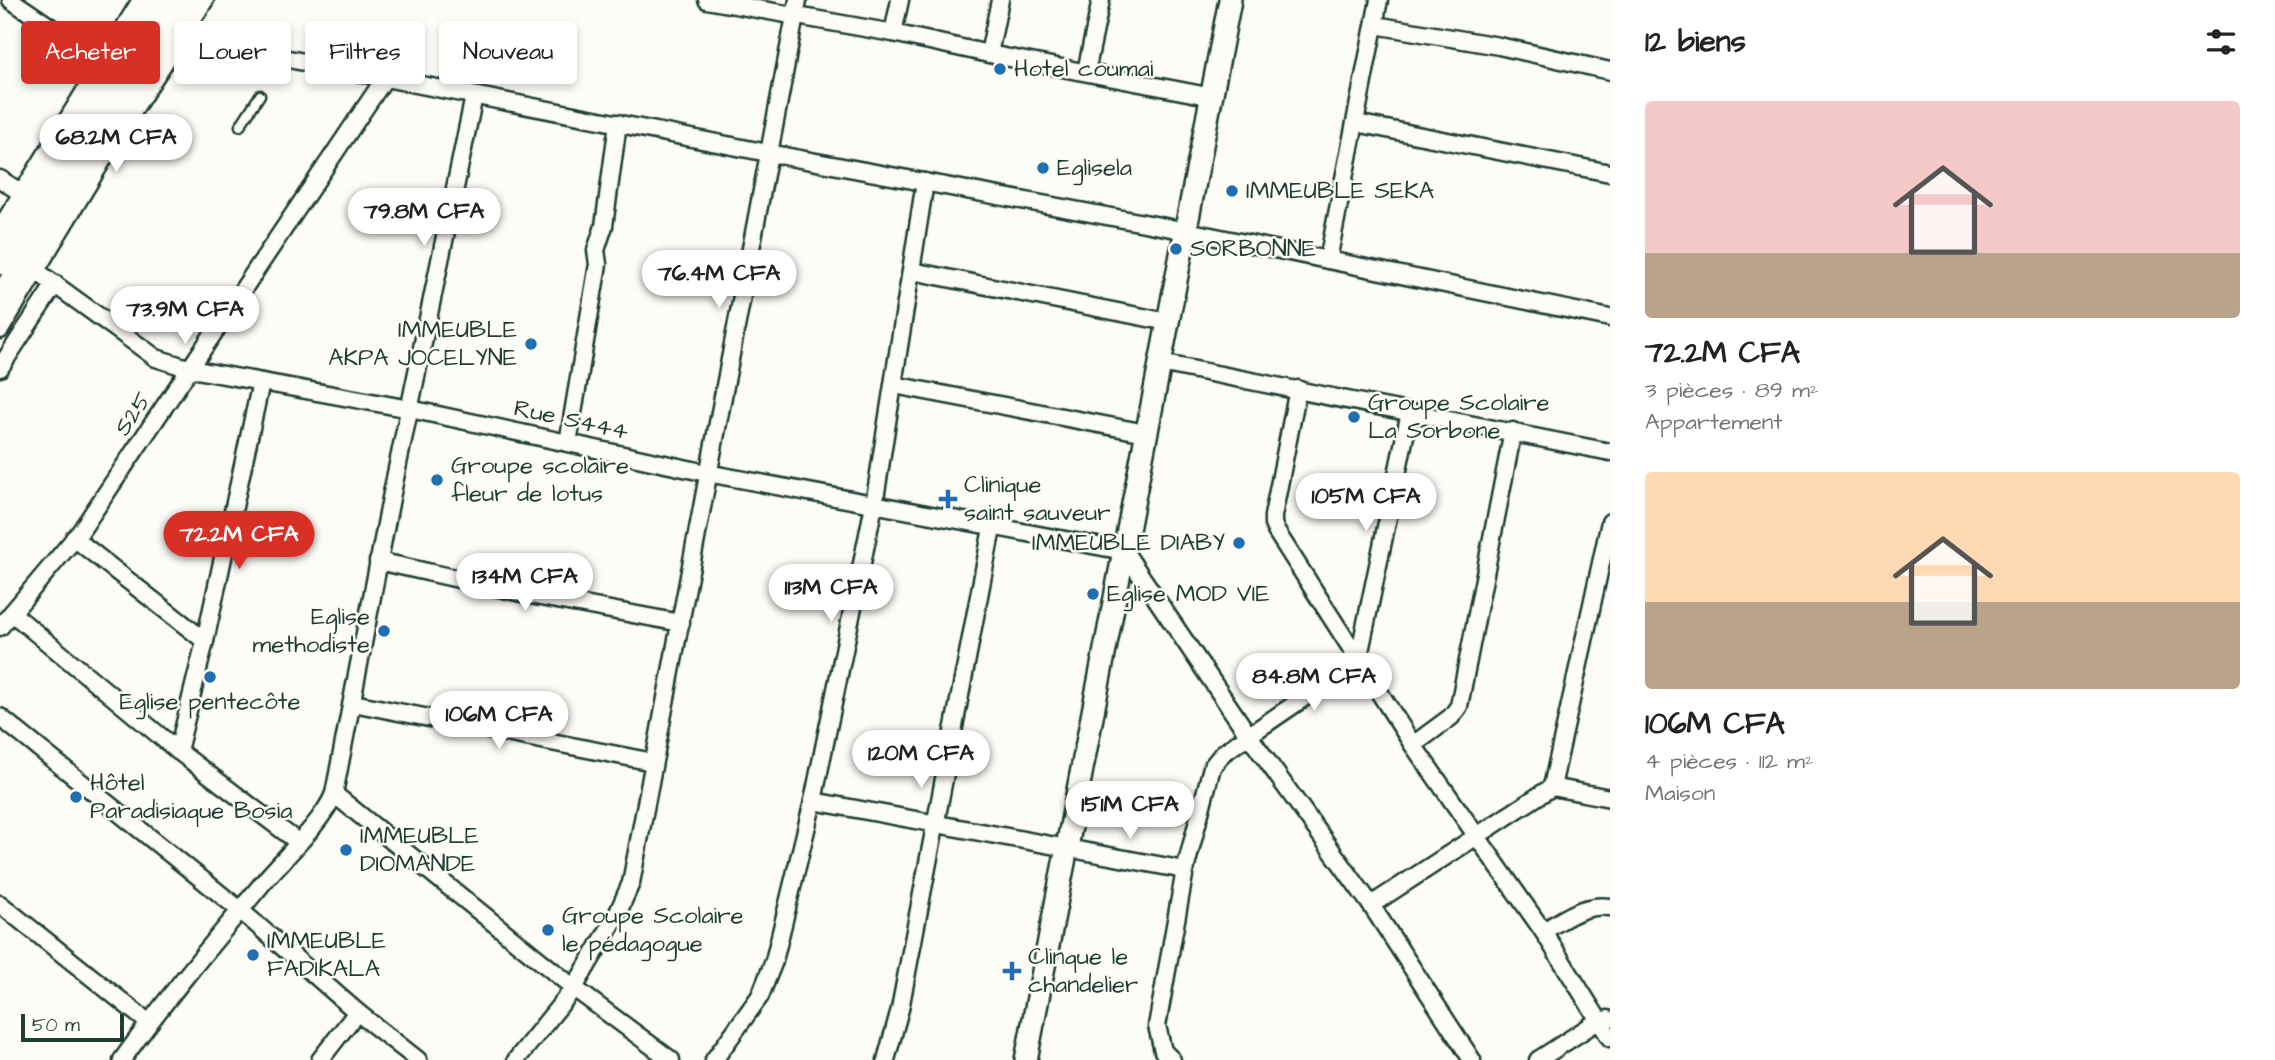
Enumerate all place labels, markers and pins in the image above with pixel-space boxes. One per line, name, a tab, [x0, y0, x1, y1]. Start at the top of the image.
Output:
place label: Hotel coumai	[1014, 52, 1154, 86]
marker: Hotel coumai	[992, 61, 1008, 77]
pin: 68.2M CFA	[36, 114, 196, 174]
place label: Eglisela	[1057, 151, 1132, 186]
marker: Eglisela	[1035, 160, 1051, 176]
place label: IMMEUBLE SEKA	[1246, 174, 1434, 208]
marker: IMMEUBLE SEKA	[1224, 183, 1240, 199]
pin: 79.8M CFA	[344, 188, 504, 248]
place label: SORBONNE	[1190, 232, 1316, 266]
marker: SORBONNE	[1168, 241, 1184, 257]
pin: 76.4M CFA	[639, 250, 799, 310]
pin: 73.9M CFA	[105, 286, 265, 346]
place label: IMMEUBLE AKPA JOCELYNE	[328, 313, 517, 375]
marker: IMMEUBLE AKPA JOCELYNE	[523, 336, 539, 352]
place label: Groupe Scolaire La Sorbone	[1368, 386, 1549, 448]
marker: Groupe Scolaire La Sorbone	[1346, 409, 1362, 425]
place label: Groupe scolaire fleur de lotus	[451, 449, 629, 511]
place label: Clinique saint sauveur	[964, 468, 1111, 530]
marker: Groupe scolaire fleur de lotus	[429, 472, 445, 488]
pin: 105M CFA	[1294, 474, 1438, 533]
marker: Clinique saint sauveur	[938, 489, 958, 509]
pin: 72.2M CFA	[159, 512, 319, 571]
place label: IMMEUBLE DIABY	[1032, 526, 1225, 560]
marker: IMMEUBLE DIABY	[1231, 535, 1247, 551]
pin: 134M CFA	[453, 554, 597, 613]
pin: 113M CFA	[759, 564, 903, 624]
place label: Eglise MOD VIE	[1107, 577, 1270, 612]
marker: Eglise MOD VIE	[1085, 586, 1101, 602]
place label: Eglise methodiste	[253, 600, 370, 662]
marker: Eglise methodiste	[376, 623, 392, 639]
pin: 84.8M CFA	[1234, 654, 1394, 713]
marker: Eglise pentecôte	[202, 669, 218, 685]
place label: Eglise pentecôte	[119, 685, 301, 720]
pin: 106M CFA	[427, 692, 571, 751]
pin: 120M CFA	[849, 730, 993, 790]
place label: Hôtel Paradisiaque Bosia	[90, 766, 292, 828]
pin: 151M CFA	[1058, 782, 1202, 841]
marker: Hôtel Paradisiaque Bosia	[68, 789, 84, 805]
place label: IMMEUBLE DIOMANDE	[360, 819, 479, 881]
marker: IMMEUBLE DIOMANDE	[338, 842, 354, 858]
place label: Groupe Scolaire le pédagogue	[562, 899, 743, 962]
marker: Groupe Scolaire le pédagogue	[540, 922, 556, 938]
place label: IMMEUBLE FADIKALA	[267, 924, 386, 986]
place label: Clinque le chandelier	[1028, 940, 1138, 1002]
marker: IMMEUBLE FADIKALA	[245, 947, 261, 963]
marker: Clinque le chandelier	[1002, 961, 1022, 981]

